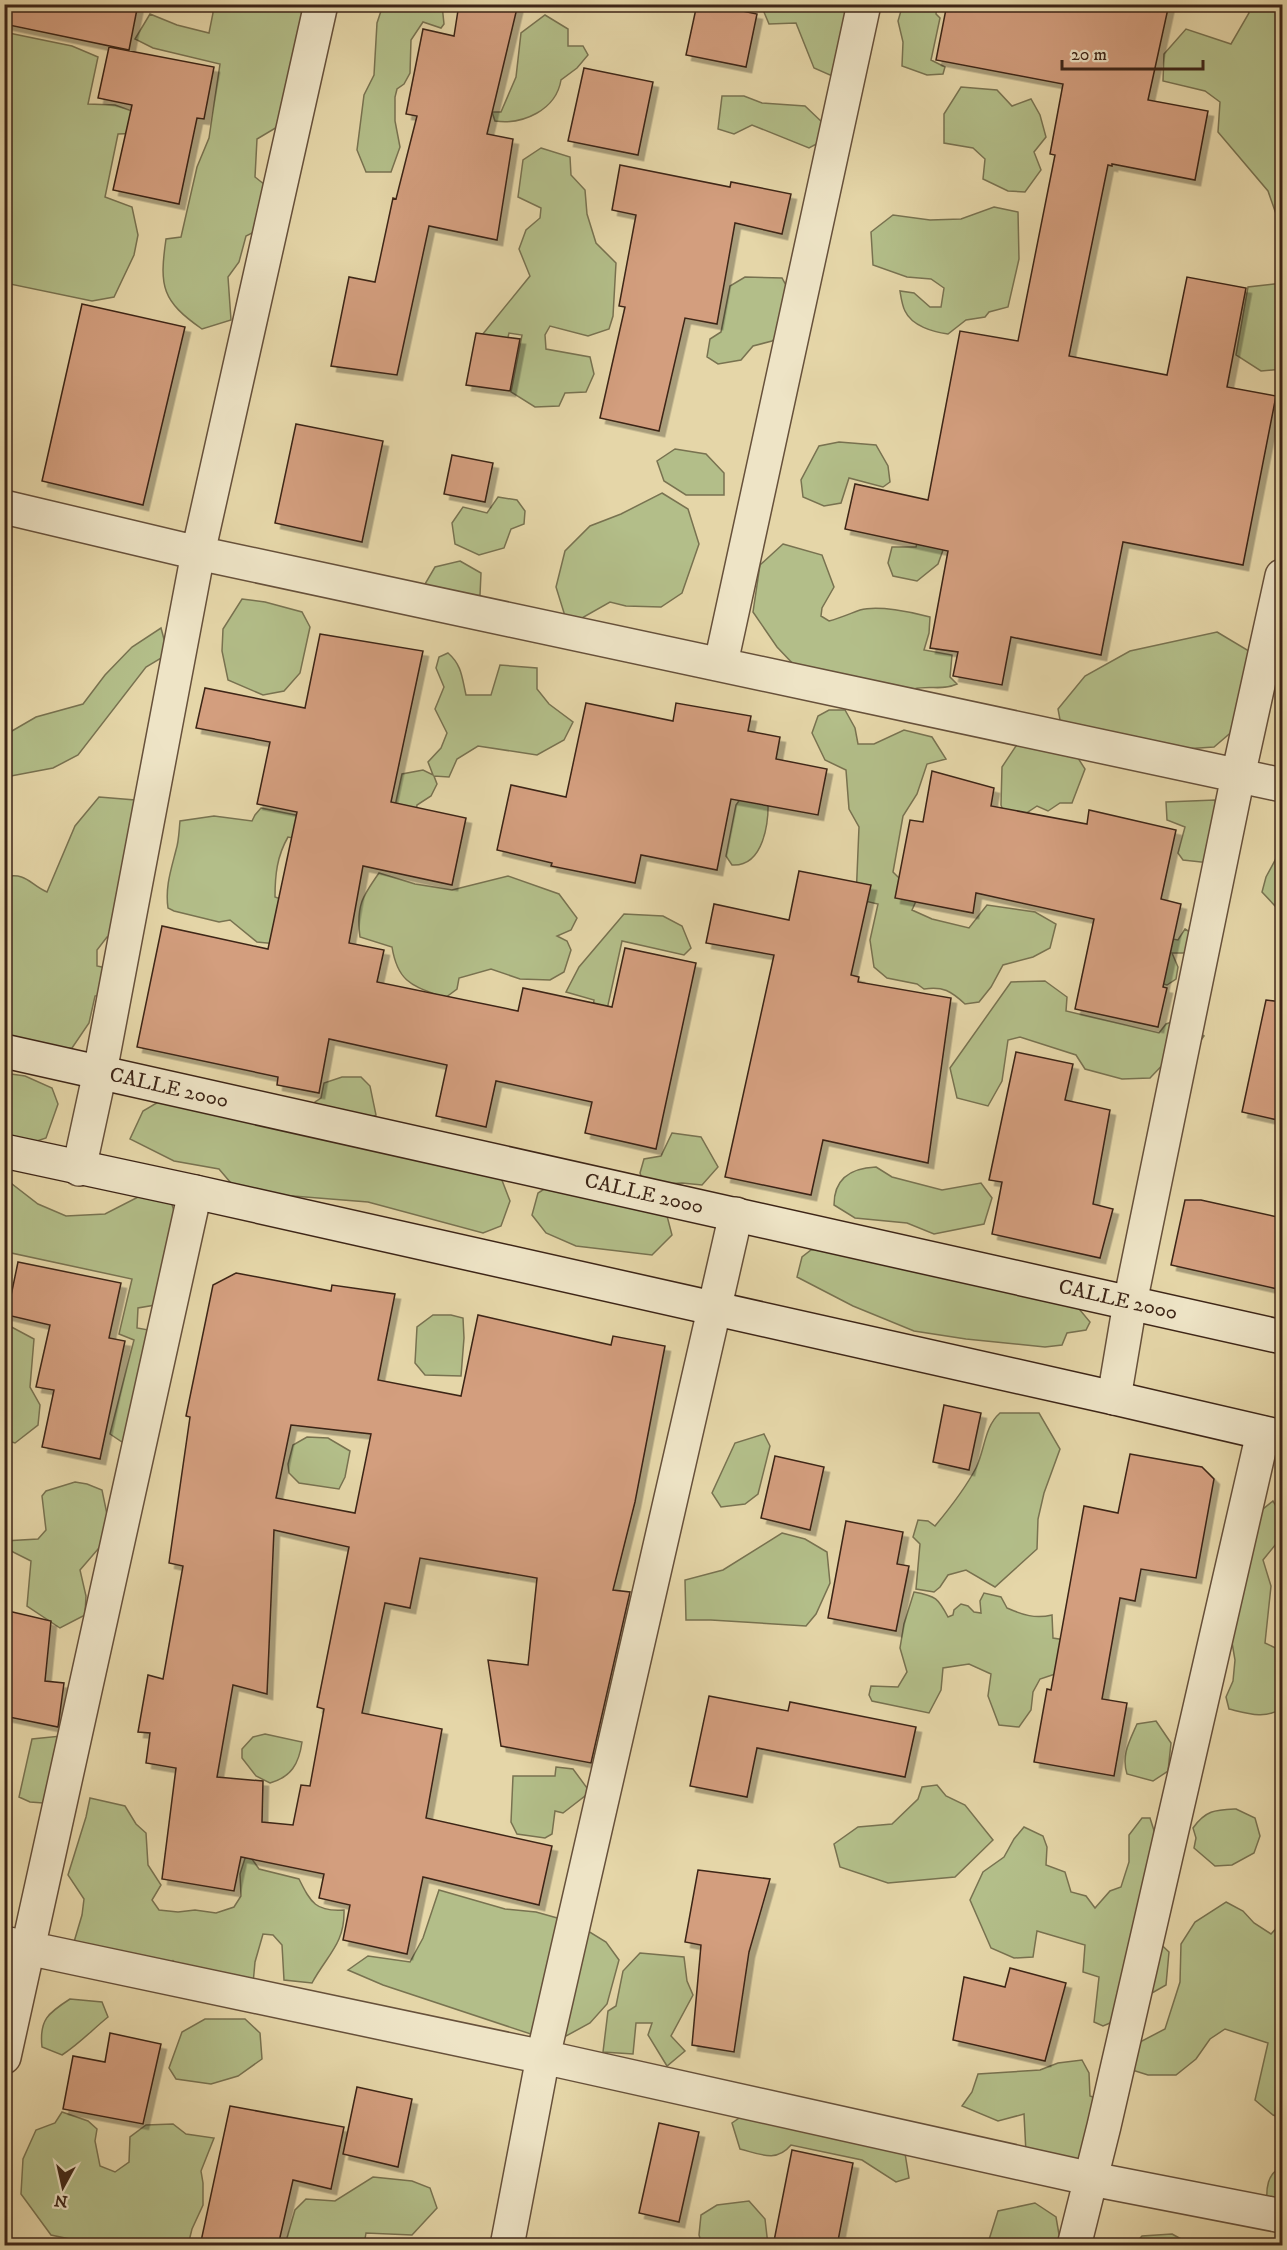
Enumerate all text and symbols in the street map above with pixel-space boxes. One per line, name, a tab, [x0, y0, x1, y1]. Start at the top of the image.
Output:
scale bar	[1062, 33, 1203, 71]
text: 20 m	[1071, 44, 1107, 66]
street label: CALLE 2000	[107, 1062, 231, 1114]
street label: CALLE 2000	[582, 1168, 706, 1220]
street label: CALLE 2000	[1056, 1274, 1180, 1326]
north arrow	[33, 2157, 93, 2217]
text: N	[53, 2190, 69, 2212]

